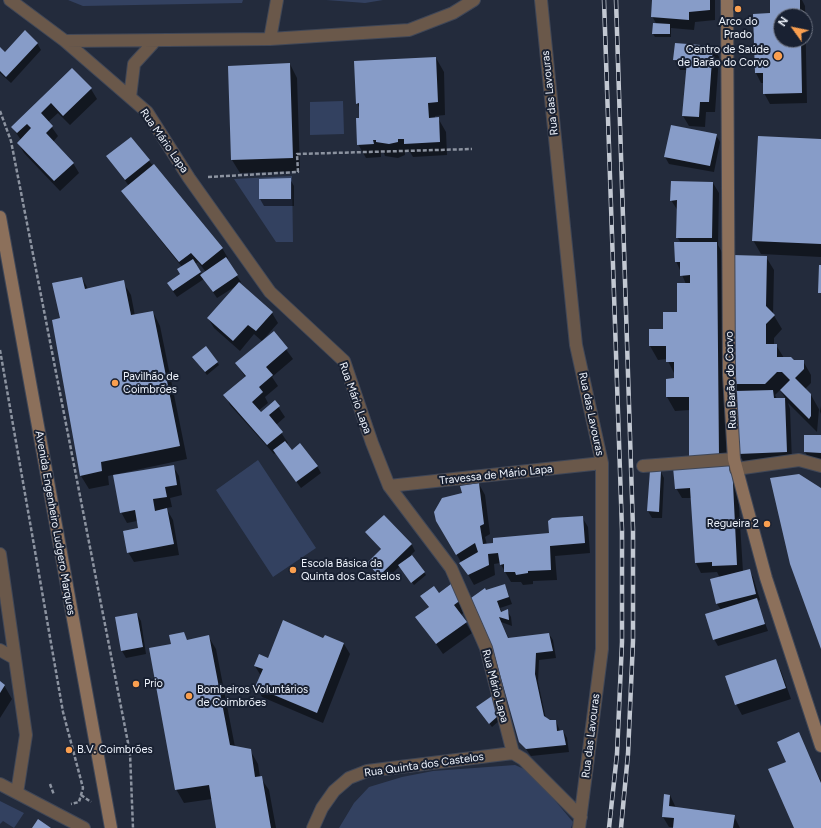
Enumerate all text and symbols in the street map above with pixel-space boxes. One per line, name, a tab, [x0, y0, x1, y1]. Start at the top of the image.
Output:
marker: Arco do Prado	[733, 4, 743, 14]
north arrow	[773, 8, 813, 48]
place label: Arco do Prado	[718, 15, 758, 41]
text: N	[776, 15, 791, 29]
place label: Centro de Saúde de Barão do Corvo	[678, 43, 769, 69]
street label: Rua das Lavouras	[539, 50, 561, 136]
marker: Centro de Saúde de Barão do Corvo	[772, 50, 784, 62]
street label: Rua Mário Lapa	[137, 106, 191, 176]
street label: Rua Barão do Corvo	[723, 331, 739, 429]
street label: Rua Mário Lapa	[336, 360, 374, 436]
place label: Pavilhão de Coimbrões	[123, 370, 179, 396]
street label: Rua das Lavouras	[576, 371, 606, 457]
marker: Pavilhão de Coimbrões	[110, 378, 120, 388]
street label: Avenida Engenheiro Ludgero Marques	[32, 430, 78, 616]
street label: Travessa de Mário Lapa	[439, 462, 553, 488]
place label: Regueira 2	[707, 517, 759, 531]
marker: Regueira 2	[762, 519, 772, 529]
place label: Escola Básica da Quinta dos Castelos	[301, 557, 400, 583]
marker: Escola Básica da Quinta dos Castelos	[288, 565, 298, 575]
street label: Rua Mário Lapa	[479, 648, 511, 724]
place label: Prio	[144, 677, 163, 691]
marker: Prio	[131, 679, 141, 689]
place label: Bombeiros Voluntários de Coimbrões	[197, 683, 308, 709]
marker: Bombeiros Voluntários de Coimbrões	[184, 691, 194, 701]
street label: Rua das Lavouras	[579, 693, 603, 779]
place label: B.V. Coimbrões	[77, 743, 153, 757]
marker: B.V. Coimbrões	[64, 745, 74, 755]
street label: Rua Quinta dos Castelos	[363, 750, 485, 780]

